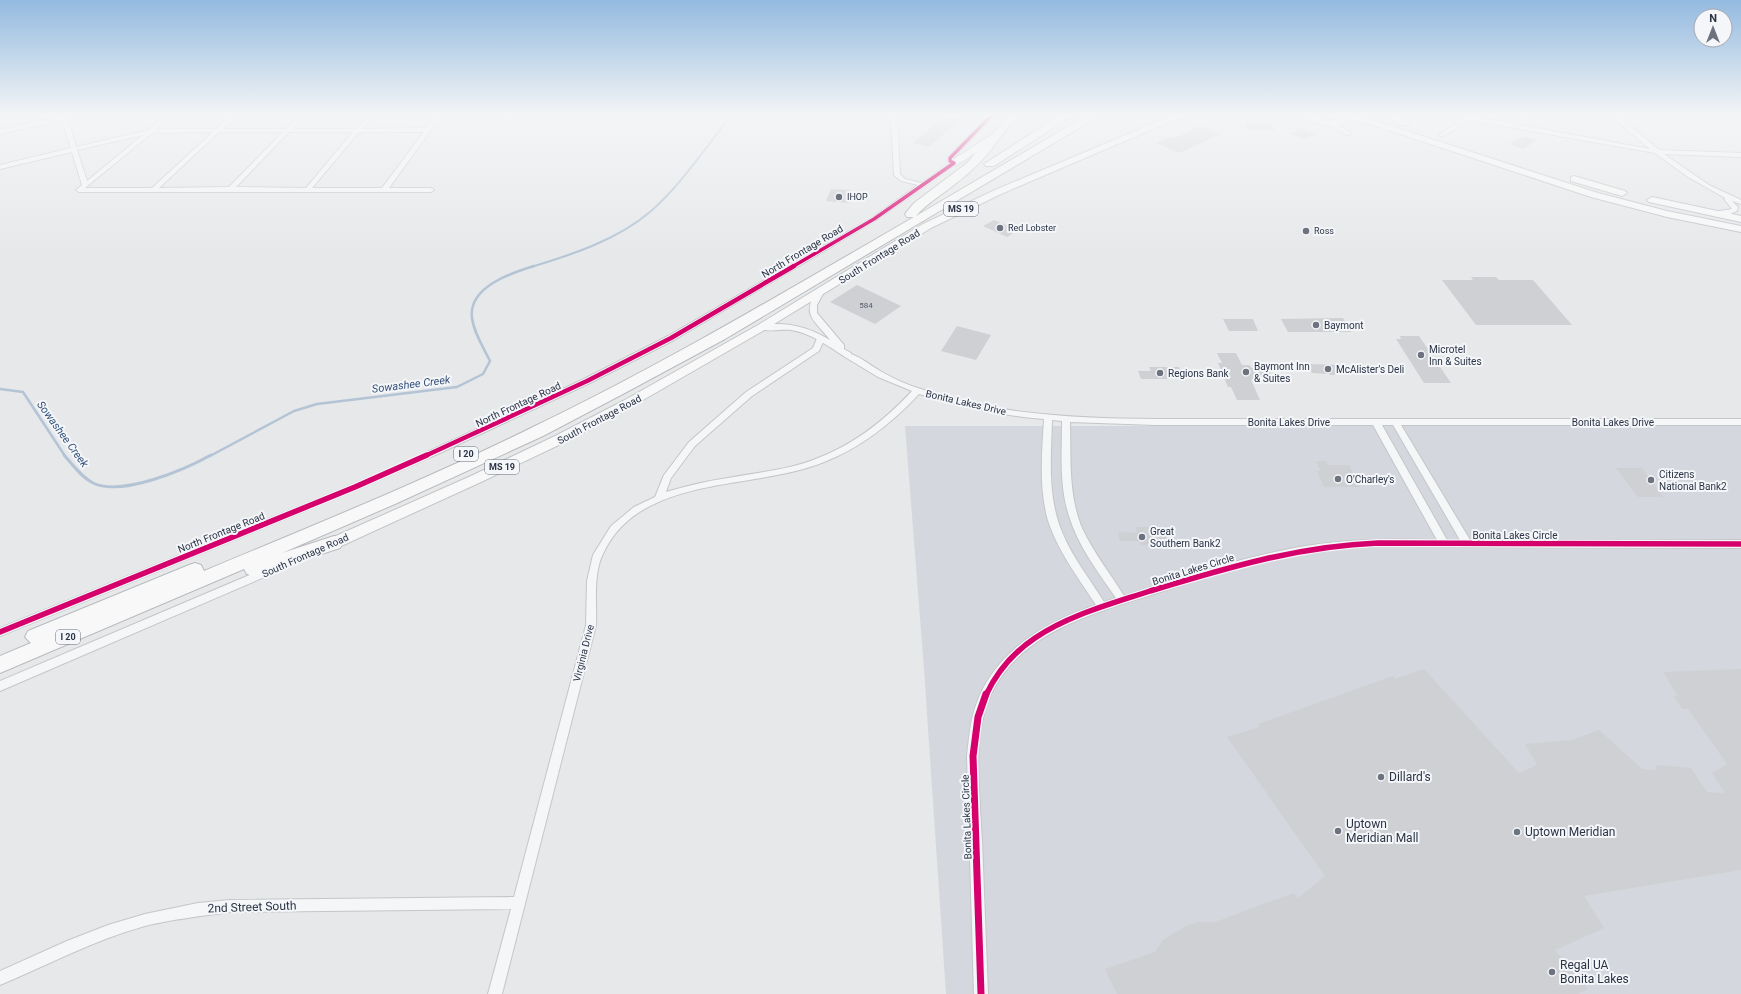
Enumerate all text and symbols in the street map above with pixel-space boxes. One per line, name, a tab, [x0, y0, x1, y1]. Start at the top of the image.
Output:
north arrow	[1693, 8, 1733, 48]
text: N	[1709, 12, 1717, 25]
marker: IHOP	[834, 192, 844, 202]
place label: IHOP	[847, 192, 868, 202]
road number: MS 19	[944, 202, 978, 216]
street label: North Frontage Road	[760, 223, 845, 280]
marker: Red Lobster	[995, 223, 1005, 233]
place label: Red Lobster	[1008, 223, 1056, 233]
marker: Ross	[1301, 226, 1311, 236]
place label: Ross	[1314, 226, 1334, 236]
street label: South Frontage Road	[837, 227, 922, 286]
house number: 584	[859, 301, 873, 310]
marker: Baymont	[1311, 320, 1321, 330]
place label: Baymont	[1324, 320, 1364, 331]
place label: Microtel Inn & Suites	[1429, 344, 1482, 367]
marker: Microtel Inn & Suites	[1416, 350, 1426, 360]
place label: Baymont Inn & Suites	[1254, 361, 1310, 384]
marker: McAlister's Deli	[1323, 364, 1333, 374]
place label: McAlister's Deli	[1336, 364, 1404, 375]
marker: Baymont Inn & Suites	[1241, 367, 1251, 377]
marker: Regions Bank	[1155, 368, 1165, 378]
place label: Regions Bank	[1168, 368, 1230, 379]
water label: Sowashee Creek	[371, 373, 452, 396]
street label: North Frontage Road	[474, 380, 563, 429]
street label: Bonita Lakes Drive	[925, 388, 1007, 417]
street label: South Frontage Road	[555, 393, 643, 446]
water label: Sowashee Creek	[34, 399, 91, 470]
street label: Bonita Lakes Drive	[1248, 417, 1330, 428]
street label: Bonita Lakes Drive	[1572, 417, 1654, 428]
road number: I 20	[454, 447, 478, 461]
road number: MS 19	[485, 460, 519, 474]
place label: Citizens National Bank2	[1659, 469, 1727, 492]
marker: O'Charley's	[1333, 474, 1343, 484]
place label: O'Charley's	[1346, 474, 1394, 485]
marker: Citizens National Bank2	[1646, 475, 1656, 485]
street label: North Frontage Road	[176, 510, 266, 555]
place label: Great Southern Bank2	[1150, 526, 1221, 549]
street label: Bonita Lakes Circle	[1472, 530, 1558, 541]
street label: South Frontage Road	[260, 531, 350, 579]
marker: Great Southern Bank2	[1137, 532, 1147, 542]
street label: Bonita Lakes Circle	[1151, 552, 1235, 587]
street label: Virginia Drive	[571, 623, 596, 683]
road number: I 20	[56, 630, 80, 644]
place label: Dillard's	[1389, 770, 1431, 784]
marker: Dillard's	[1376, 772, 1386, 782]
street label: Bonita Lakes Circle	[960, 774, 973, 860]
place label: Uptown Meridian Mall	[1346, 817, 1418, 845]
place label: Uptown Meridian	[1525, 825, 1615, 839]
marker: Uptown Meridian Mall	[1333, 826, 1343, 836]
marker: Uptown Meridian	[1512, 827, 1522, 837]
street label: 2nd Street South	[207, 898, 297, 916]
place label: Regal UA Bonita Lakes	[1560, 958, 1629, 986]
marker: Regal UA Bonita Lakes	[1547, 967, 1557, 977]

